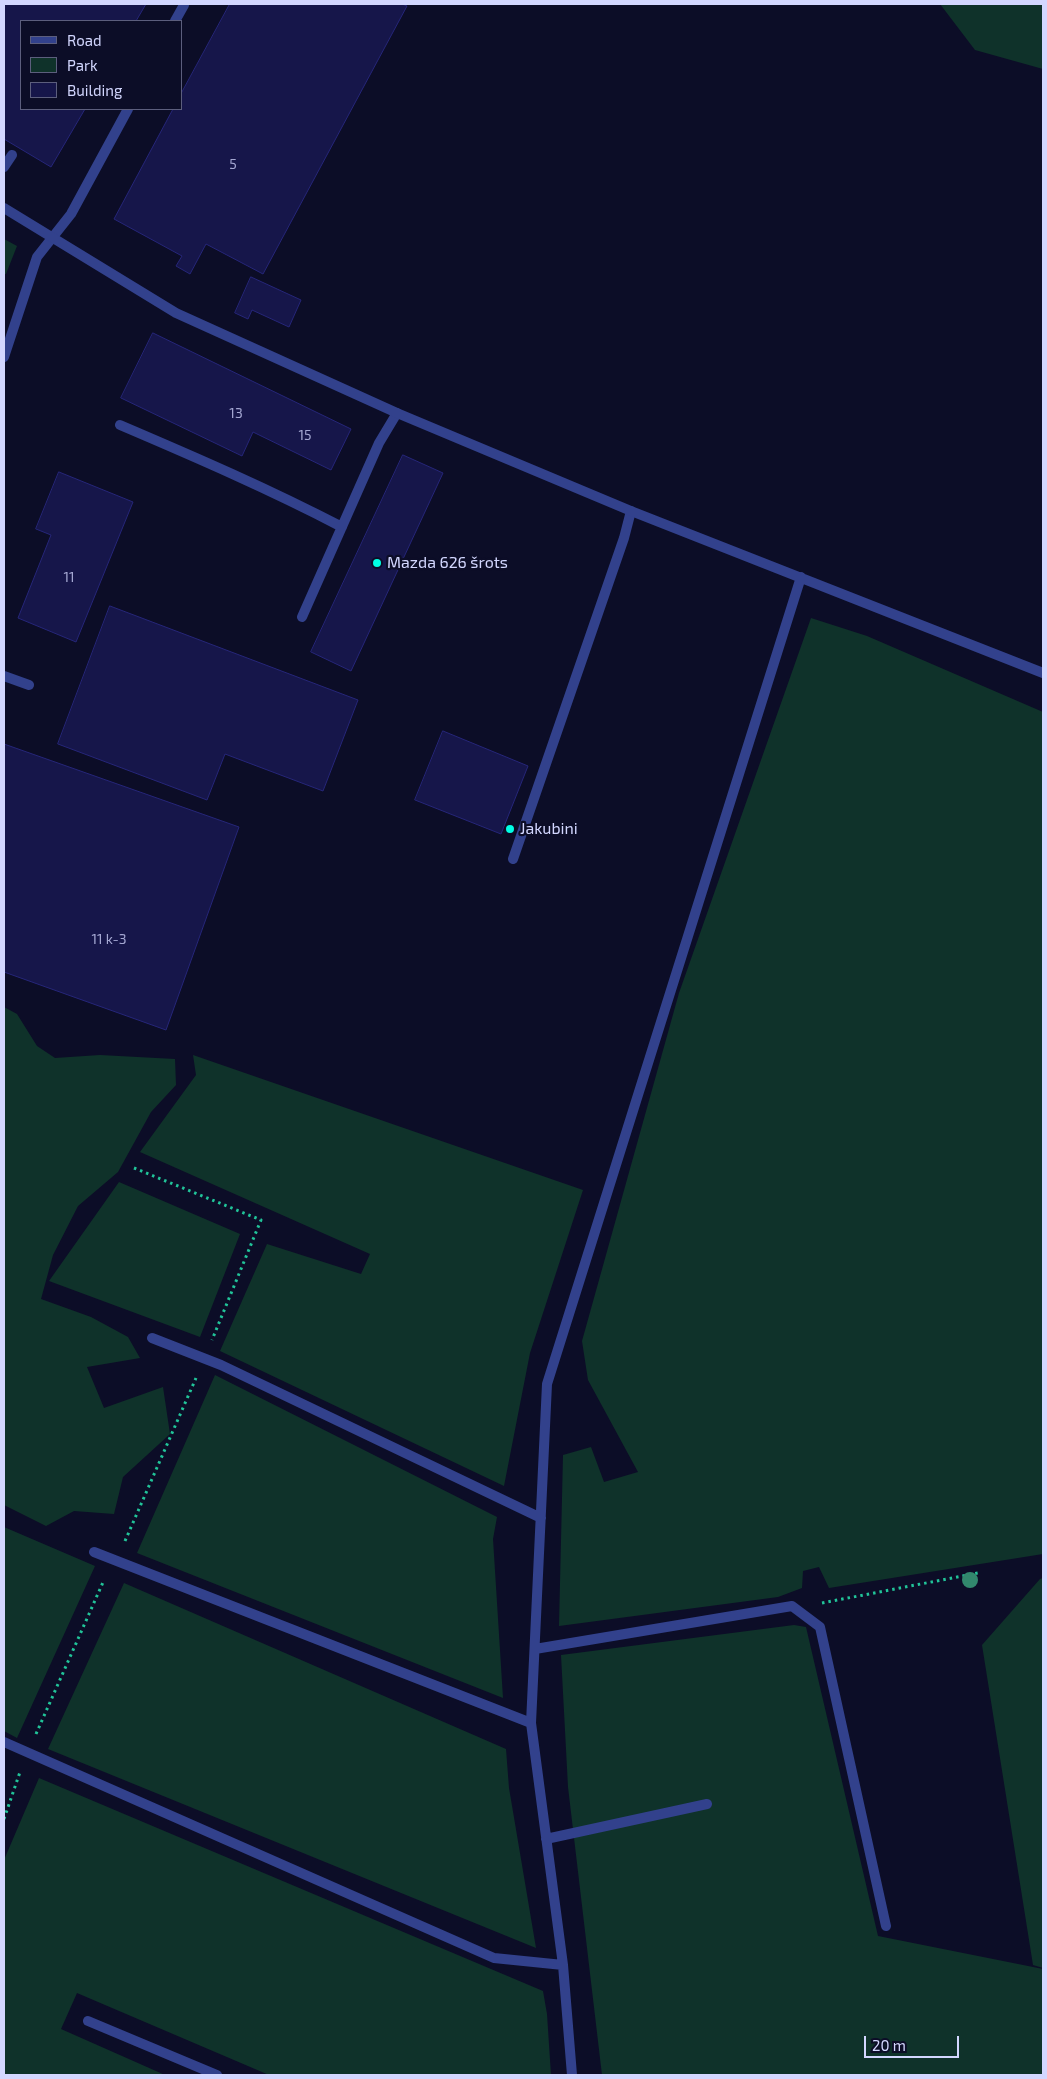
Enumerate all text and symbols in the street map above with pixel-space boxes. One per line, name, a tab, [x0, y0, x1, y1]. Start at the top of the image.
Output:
legend	[20, 20, 182, 110]
text: Road	[67, 31, 102, 49]
text: Park	[67, 56, 98, 74]
text: Building	[67, 81, 122, 99]
house number: 5	[229, 156, 237, 172]
house number: 13	[229, 405, 243, 421]
house number: 15	[298, 427, 312, 443]
place label: Mazda 626 šrots	[387, 553, 508, 573]
marker: Mazda 626 šrots	[371, 557, 383, 569]
house number: 11	[63, 569, 75, 585]
place label: Jakubini	[520, 819, 578, 839]
marker: Jakubini	[504, 823, 516, 835]
house number: 11 k-3	[91, 931, 127, 947]
scale bar	[867, 2026, 962, 2058]
text: 20 m	[872, 2036, 906, 2054]

